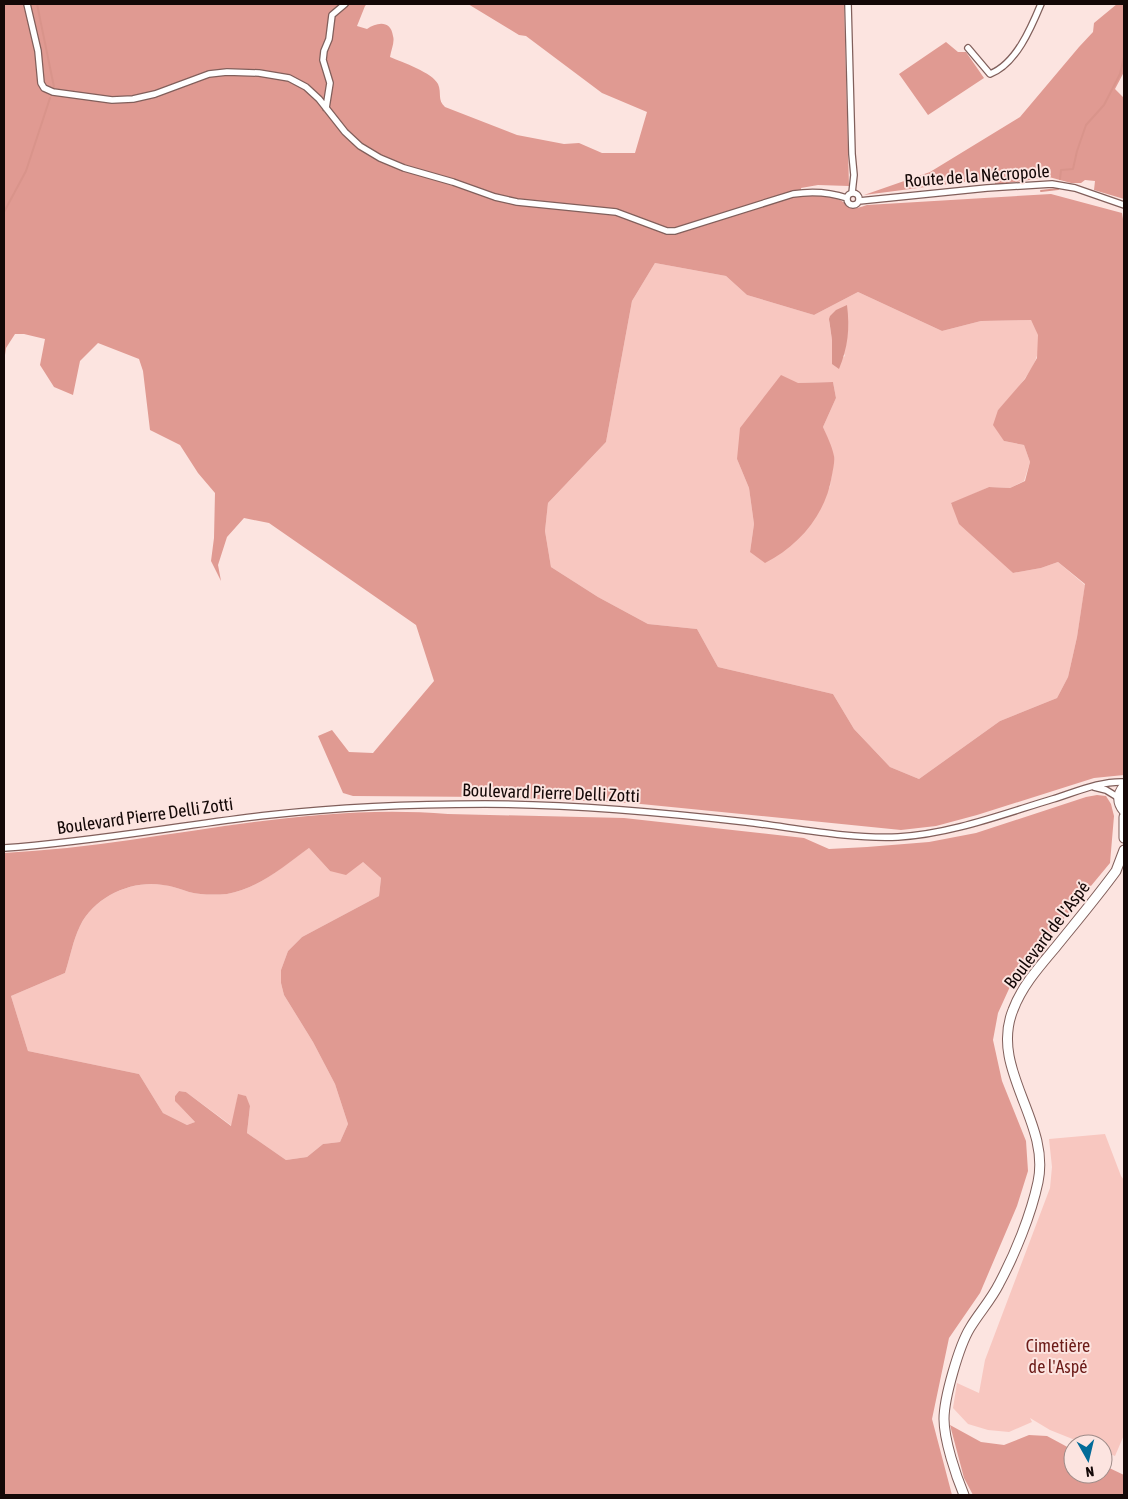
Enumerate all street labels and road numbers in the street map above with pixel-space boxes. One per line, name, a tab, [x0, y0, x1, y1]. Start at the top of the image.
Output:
street label: Route de la Nécropole	[904, 160, 1050, 191]
street label: Boulevard Pierre Delli Zotti	[462, 779, 640, 806]
street label: Boulevard Pierre Delli Zotti	[55, 793, 234, 838]
street label: Boulevard de l'Aspé	[999, 877, 1094, 993]

